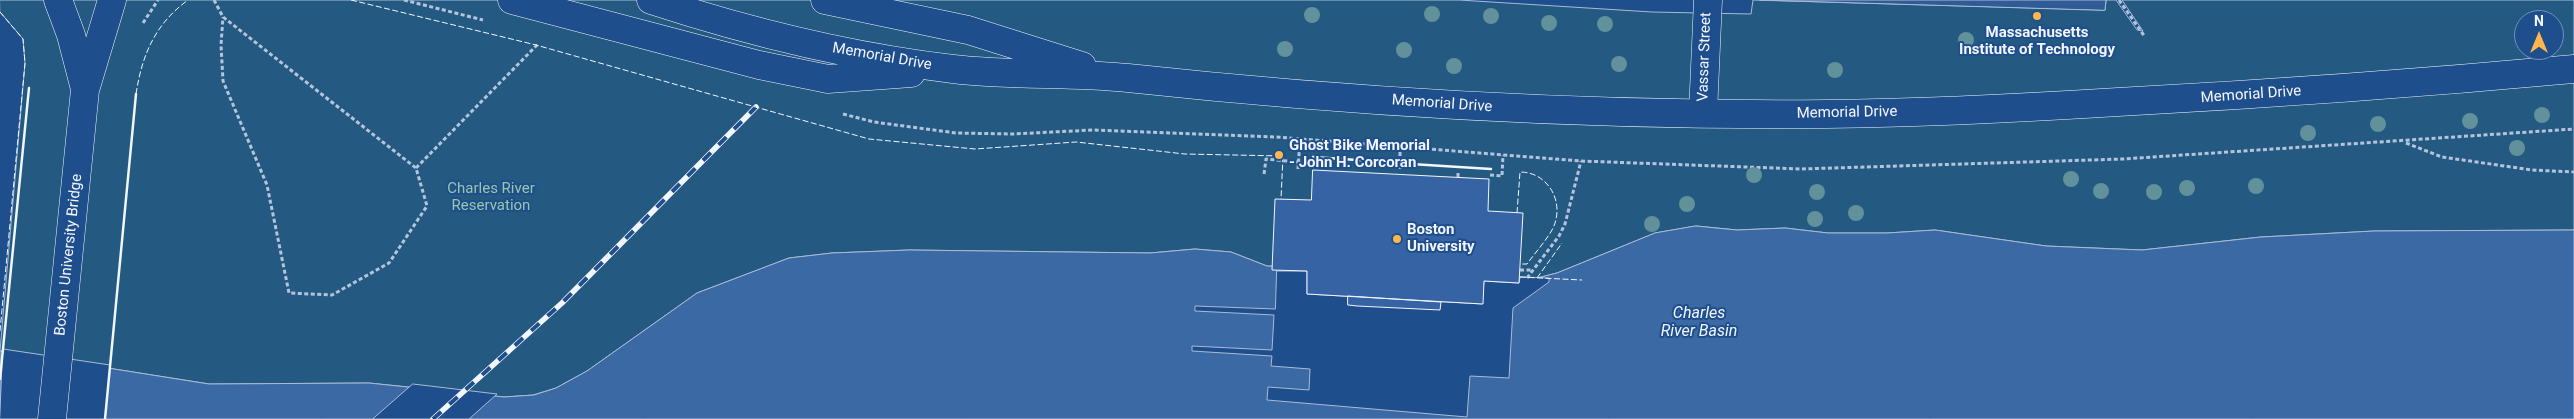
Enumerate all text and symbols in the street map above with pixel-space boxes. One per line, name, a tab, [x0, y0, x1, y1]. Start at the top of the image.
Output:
marker: Massachusetts Institute of Technology	[2031, 10, 2043, 22]
north arrow	[2514, 10, 2564, 60]
street label: Vassar Street	[1694, 12, 1716, 102]
text: N	[2534, 13, 2544, 29]
place label: Massachusetts Institute of Technology	[1959, 24, 2115, 59]
street label: Memorial Drive	[831, 39, 933, 75]
street label: Memorial Drive	[2200, 83, 2302, 107]
street label: Memorial Drive	[1391, 92, 1493, 116]
street label: Memorial Drive	[1796, 103, 1898, 123]
place label: Ghost Bike Memorial - John H. Corcoran	[1289, 137, 1430, 172]
marker: Ghost Bike Memorial - John H. Corcoran	[1273, 149, 1285, 161]
street label: Boston University Bridge	[52, 173, 86, 337]
park label: Charles River Reservation	[447, 180, 535, 215]
place label: Boston University	[1407, 221, 1475, 256]
marker: Boston University	[1391, 233, 1403, 245]
water label: Charles River Basin	[1661, 304, 1737, 342]

